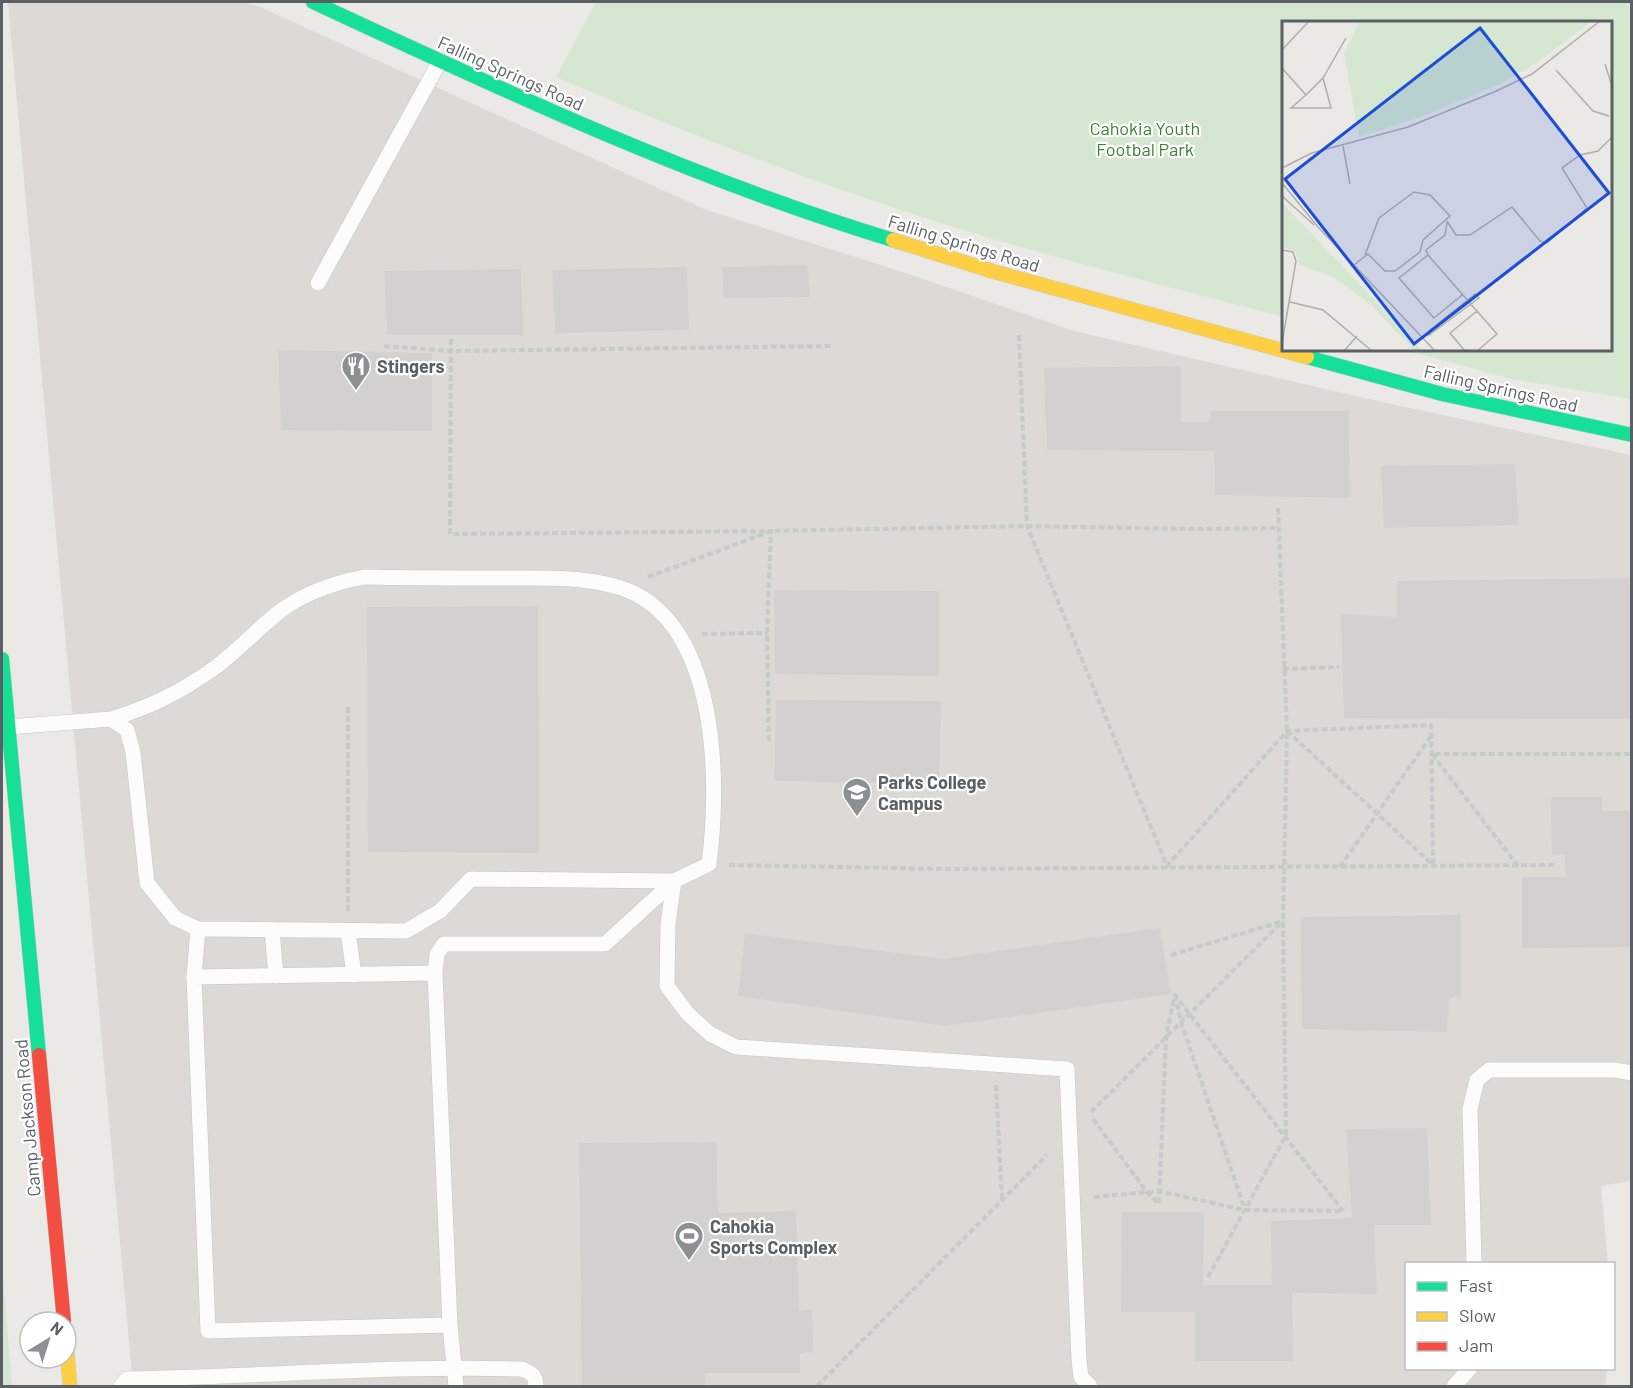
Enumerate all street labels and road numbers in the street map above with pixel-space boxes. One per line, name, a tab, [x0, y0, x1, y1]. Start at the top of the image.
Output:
street label: Falling Springs Road	[435, 31, 587, 115]
street label: Falling Springs Road	[885, 209, 1043, 277]
street label: Falling Springs Road	[1422, 360, 1580, 416]
street label: Camp Jackson Road	[9, 1038, 45, 1198]

